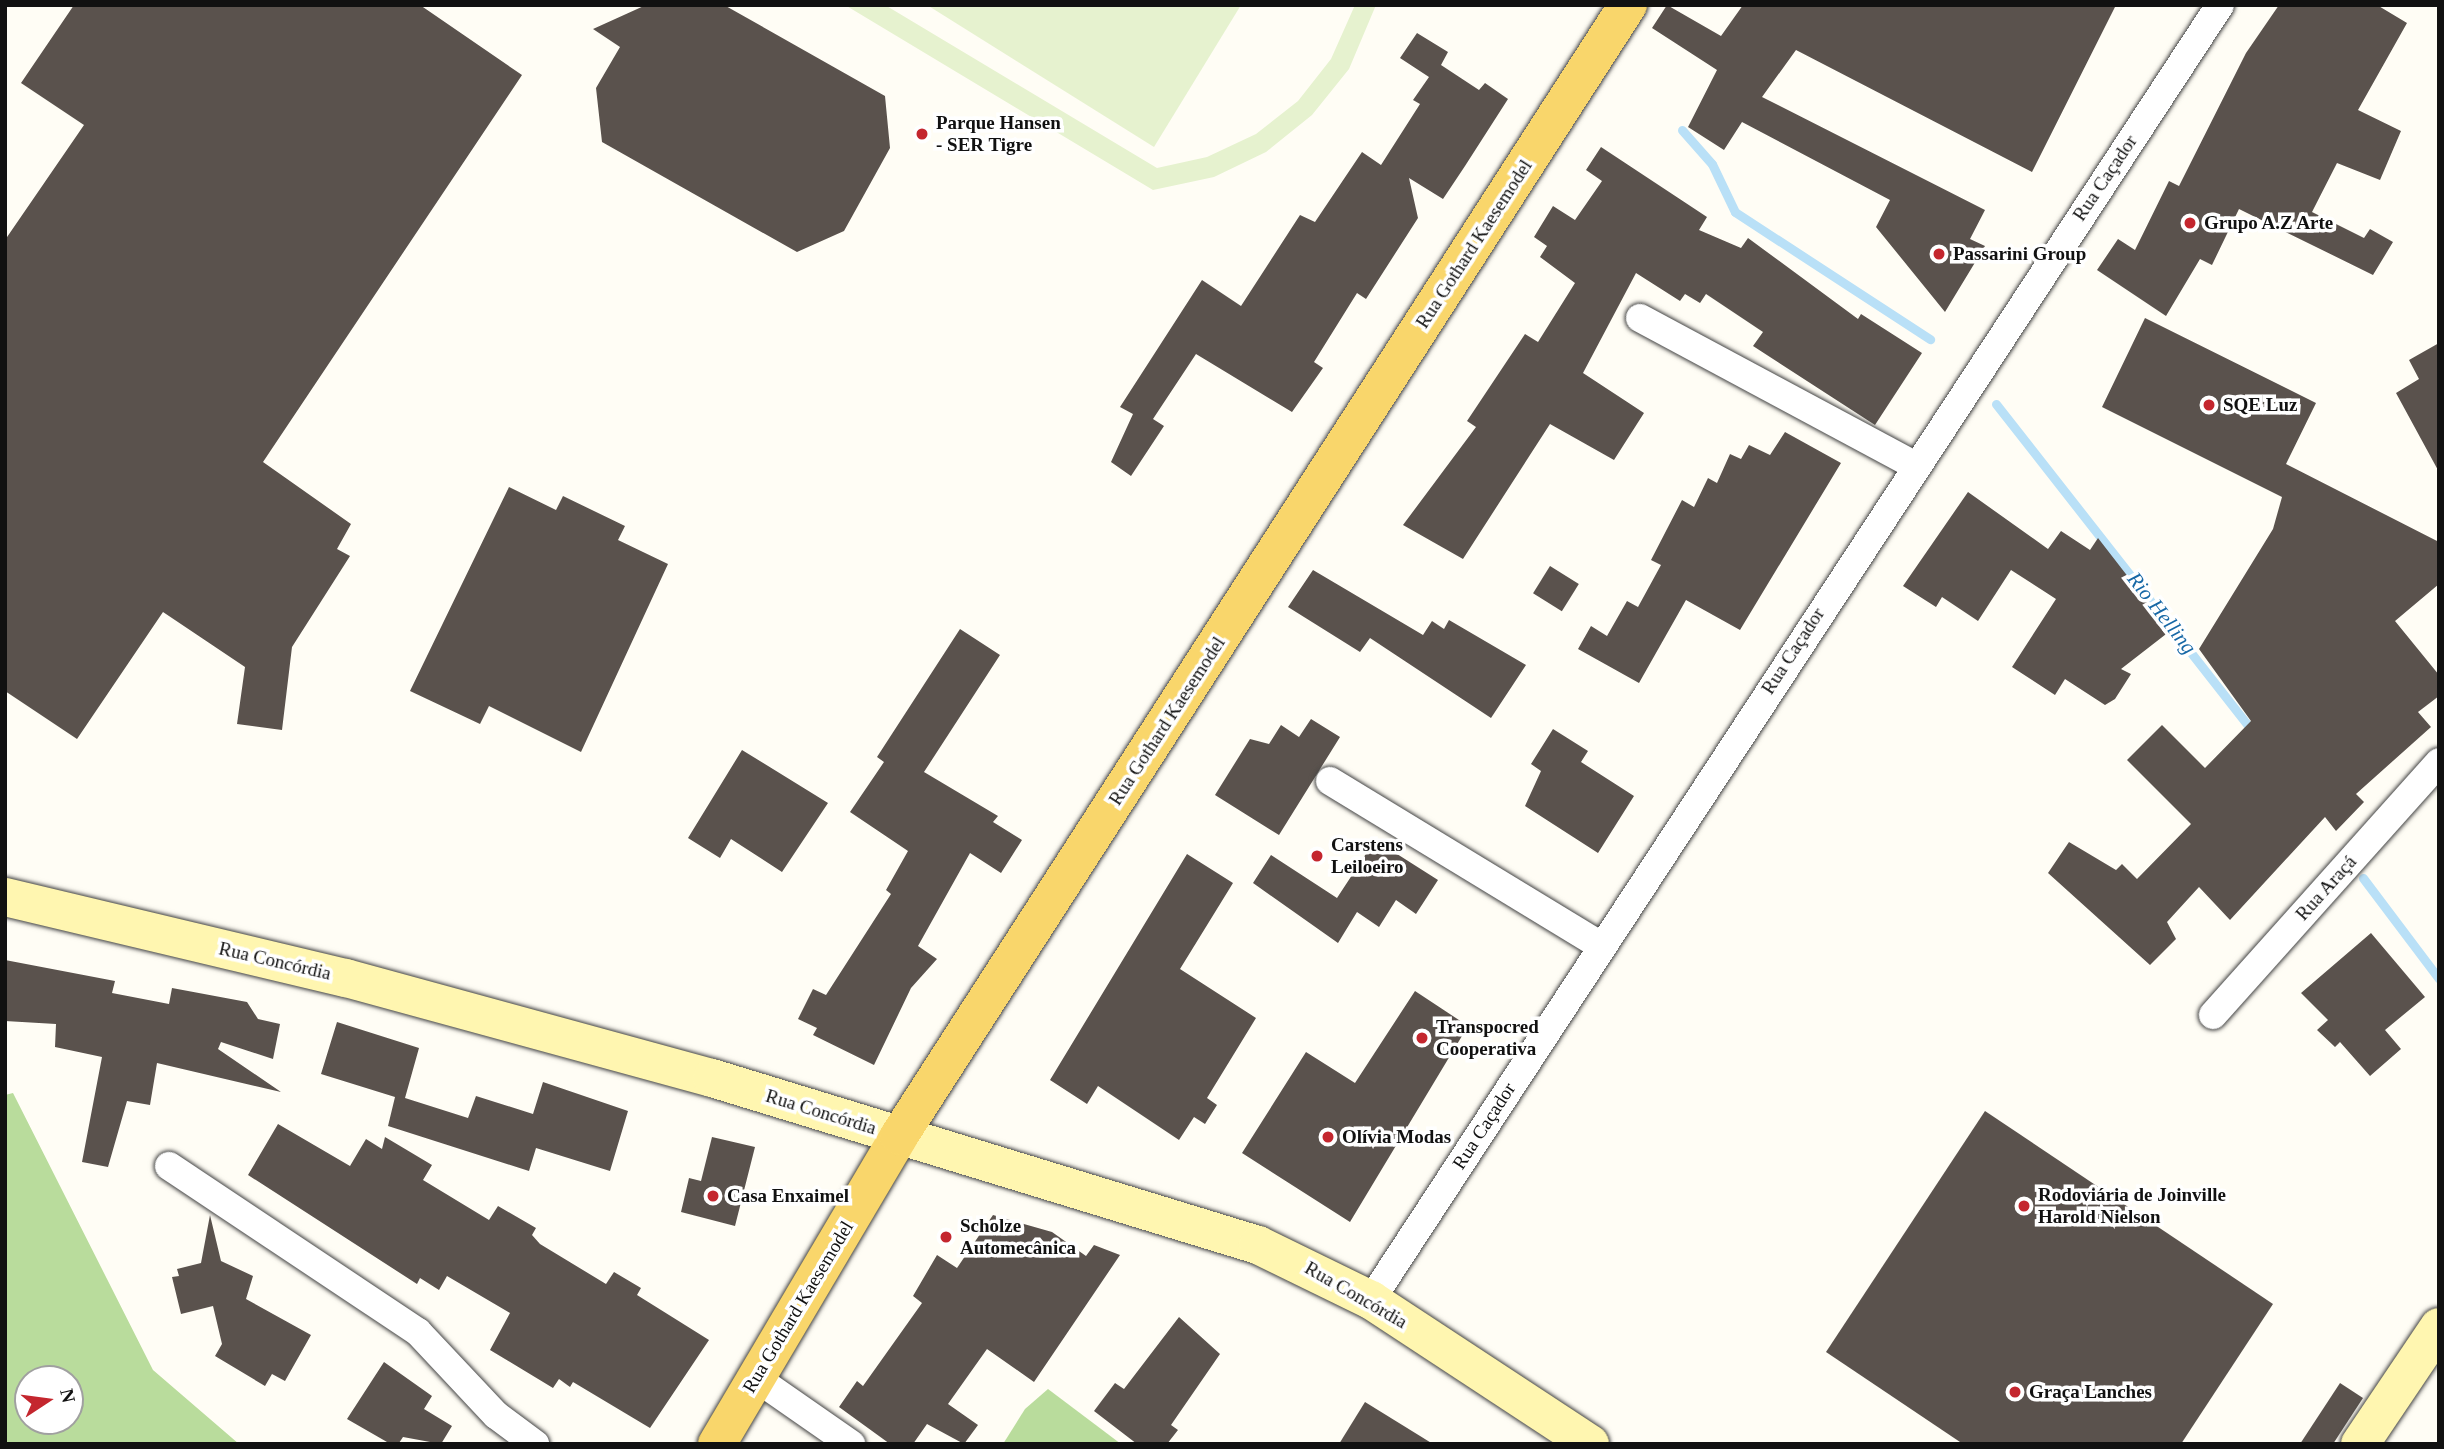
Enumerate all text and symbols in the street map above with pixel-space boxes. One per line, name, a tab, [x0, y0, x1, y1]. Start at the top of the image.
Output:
place label: Parque Hansen - SER Tigre	[936, 112, 1061, 156]
marker: Parque Hansen - SER Tigre	[914, 126, 930, 142]
street label: Rua Caçador	[2068, 131, 2142, 225]
street label: Rua Gothard Kaesemodel	[1411, 155, 1537, 333]
place label: Grupo A.Z Arte	[2204, 212, 2335, 234]
marker: Grupo A.Z Arte	[2182, 215, 2198, 231]
place label: Passarini Group	[1953, 243, 2086, 265]
marker: Passarini Group	[1931, 246, 1947, 262]
place label: SQE Luz	[2223, 394, 2297, 416]
marker: SQE Luz	[2201, 397, 2217, 413]
water label: Rio Helling	[2122, 567, 2202, 659]
street label: Rua Caçador	[1757, 603, 1829, 699]
street label: Rua Gothard Kaesemodel	[1104, 632, 1230, 810]
place label: Carstens Leiloeiro	[1331, 834, 1403, 878]
marker: Carstens Leiloeiro	[1309, 848, 1325, 864]
street label: Rua Araçá	[2291, 850, 2361, 926]
street label: Rua Concórdia	[217, 937, 333, 985]
place label: Transpocred Cooperativa	[1436, 1016, 1539, 1060]
marker: Transpocred Cooperativa	[1414, 1030, 1430, 1046]
street label: Rua Caçador	[1448, 1078, 1520, 1174]
street label: Rua Concórdia	[763, 1084, 879, 1140]
place label: Olívia Modas	[1342, 1126, 1451, 1148]
marker: Olívia Modas	[1320, 1129, 1336, 1145]
place label: Rodoviária de Joinville Harold Nielson	[2038, 1184, 2226, 1228]
place label: Casa Enxaimel	[727, 1185, 849, 1207]
marker: Casa Enxaimel	[705, 1188, 721, 1204]
marker: Rodoviária de Joinville Harold Nielson	[2016, 1198, 2032, 1214]
place label: Scholze Automecânica	[960, 1215, 1076, 1259]
street label: Rua Gothard Kaesemodel	[738, 1217, 858, 1397]
marker: Scholze Automecânica	[938, 1229, 954, 1245]
street label: Rua Concórdia	[1301, 1257, 1411, 1333]
north arrow	[14, 1365, 84, 1435]
place label: Graça Lanches	[2029, 1381, 2152, 1403]
marker: Graça Lanches	[2007, 1384, 2023, 1400]
text: N	[56, 1387, 80, 1405]

